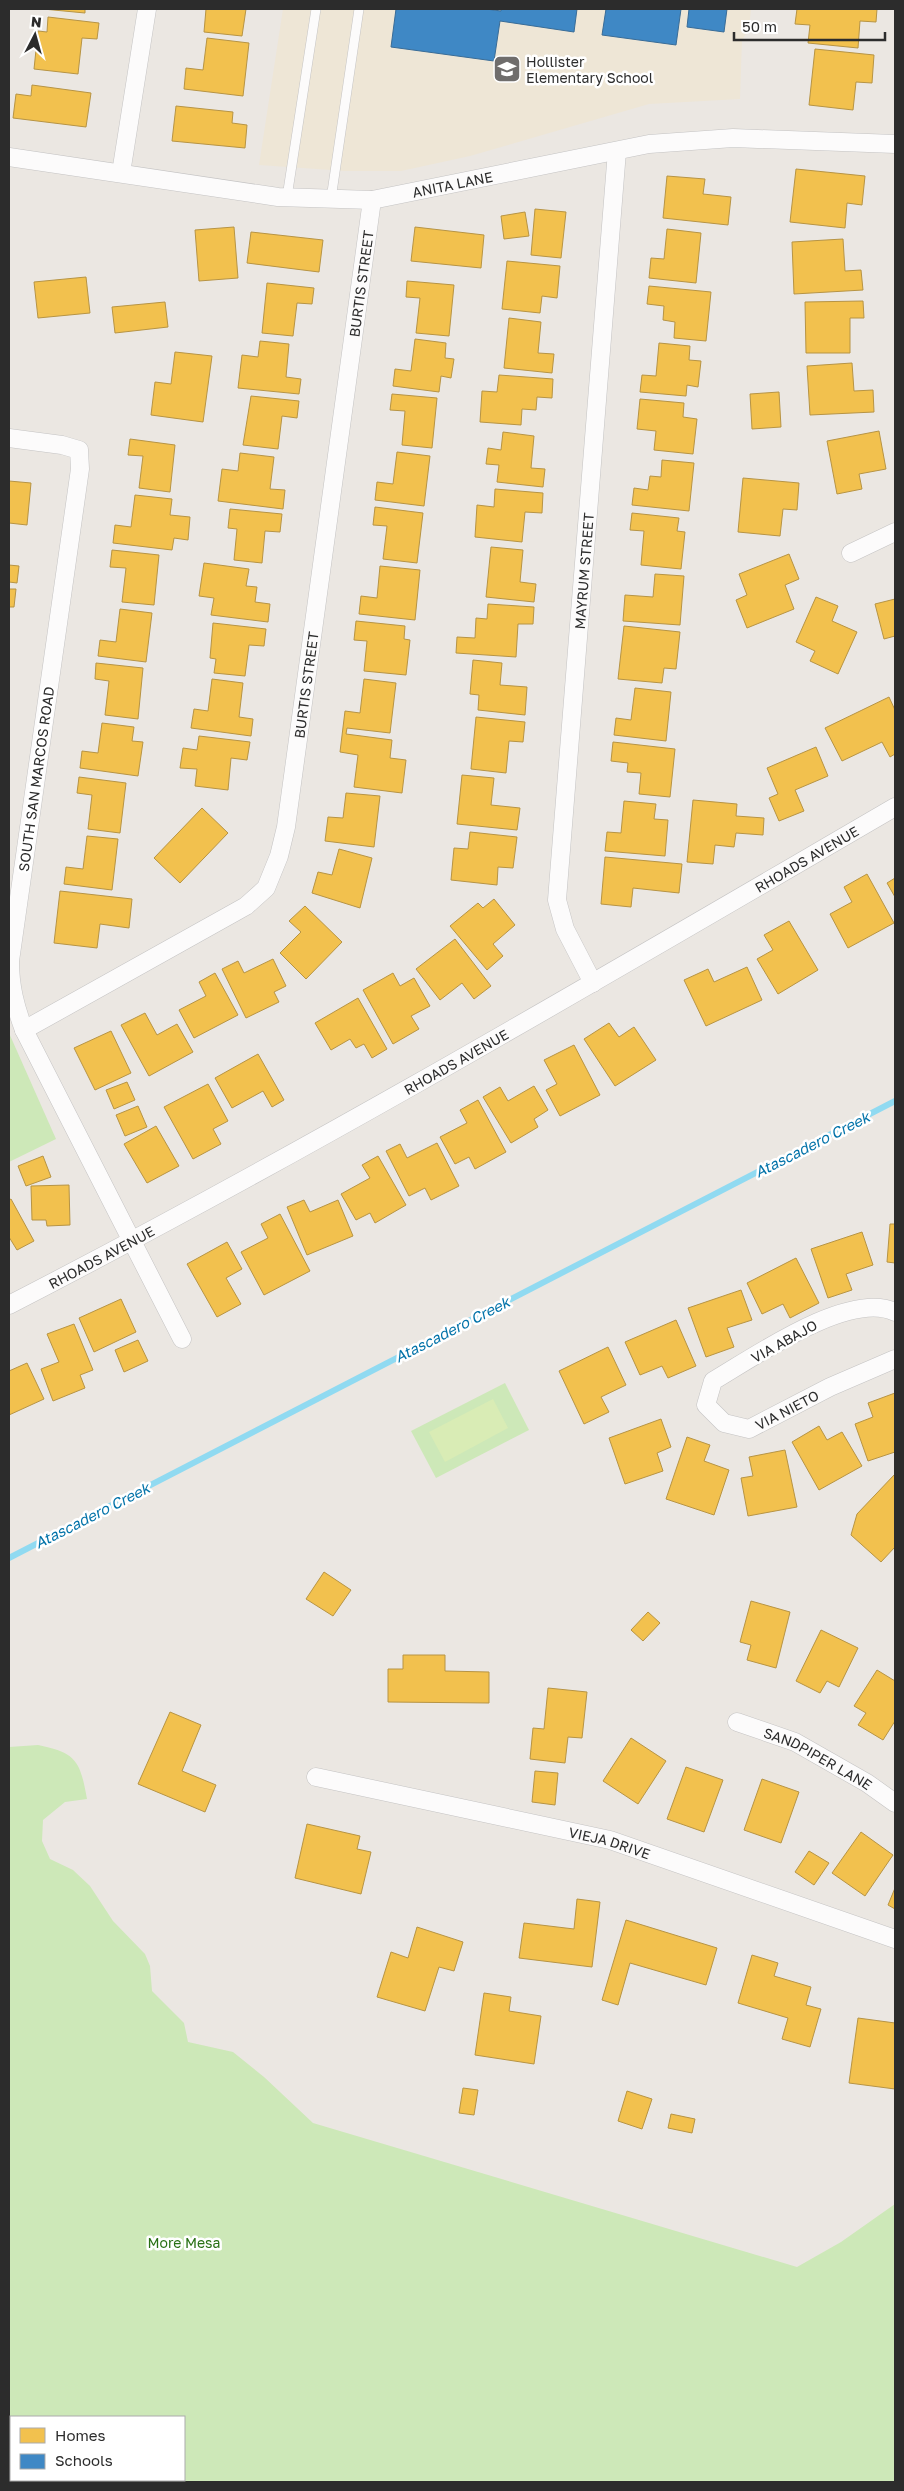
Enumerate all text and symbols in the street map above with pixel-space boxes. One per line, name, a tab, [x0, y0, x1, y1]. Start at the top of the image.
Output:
north arrow	[10, 10, 60, 60]
scale bar	[734, 10, 885, 42]
text: N	[30, 13, 43, 31]
text: 50 m	[742, 17, 777, 35]
place label: Hollister Elementary School	[526, 53, 653, 86]
school or university icon: Hollister Elementary School	[492, 54, 522, 84]
street label: ANITA LANE	[411, 167, 494, 200]
street label: BURTIS STREET	[345, 229, 376, 338]
street label: MAYRUM STREET	[570, 512, 597, 630]
street label: BURTIS STREET	[290, 630, 321, 739]
street label: SOUTH SAN MARCOS ROAD	[15, 685, 57, 873]
street label: RHOADS AVENUE	[752, 822, 862, 895]
street label: RHOADS AVENUE	[401, 1025, 511, 1098]
water label: Atascadero Creek	[751, 1107, 874, 1181]
street label: RHOADS AVENUE	[45, 1222, 157, 1292]
water label: Atascadero Creek	[391, 1292, 514, 1366]
street label: VIA ABAJO	[748, 1316, 820, 1366]
street label: VIA NIETO	[752, 1386, 821, 1433]
water label: Atascadero Creek	[31, 1478, 154, 1552]
street label: SANDPIPER LANE	[762, 1723, 876, 1793]
street label: VIEJA DRIVE	[567, 1823, 653, 1862]
park label: More Mesa	[148, 2234, 220, 2251]
legend	[10, 2416, 185, 2481]
text: Homes	[55, 2426, 105, 2444]
text: Schools	[55, 2451, 113, 2469]

